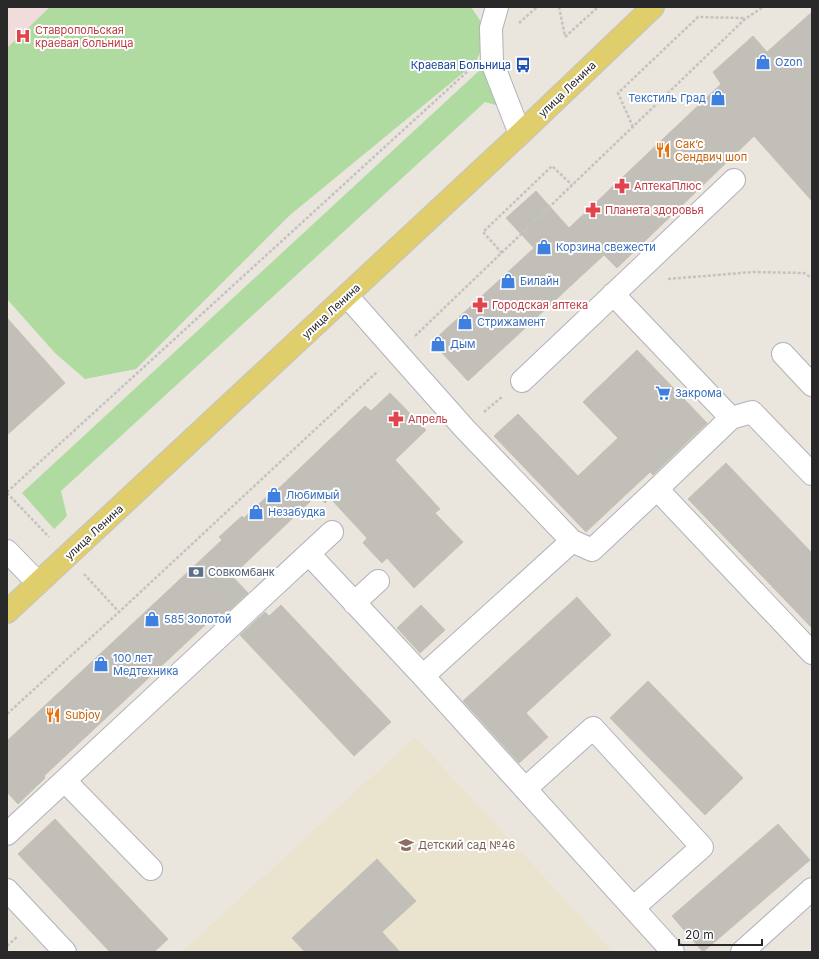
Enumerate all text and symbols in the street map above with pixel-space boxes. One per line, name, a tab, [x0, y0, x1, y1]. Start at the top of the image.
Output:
place label: Ставропольская краевая больница	[35, 23, 133, 50]
hospital icon: Ставропольская краевая больница	[14, 27, 32, 45]
shop icon: Ozon	[754, 53, 772, 71]
place label: Ozon	[775, 55, 802, 69]
bus stop icon: Краевая Больница	[514, 56, 532, 74]
place label: Краевая Больница	[411, 58, 511, 72]
street label: улица Ленина	[535, 58, 599, 120]
shop icon: Текстиль Град	[709, 89, 727, 107]
place label: Текстиль Град	[628, 91, 706, 105]
place label: Сак’с Сендвич шоп	[675, 137, 747, 164]
restaurant icon: Сак’с Сендвич шоп	[654, 141, 672, 159]
pharmacy icon: АптекаПлюс	[613, 177, 631, 195]
place label: АптекаПлюс	[634, 179, 702, 193]
pharmacy icon: Планета здоровья	[584, 201, 602, 219]
place label: Планета здоровья	[605, 203, 704, 217]
shop icon: Корзина свежести	[535, 238, 553, 256]
place label: Корзина свежести	[556, 240, 656, 254]
shop icon: Билайн	[499, 272, 517, 290]
place label: Билайн	[520, 274, 559, 288]
street label: улица Ленина	[299, 280, 363, 342]
pharmacy icon: Городская аптека	[471, 296, 489, 314]
place label: Городская аптека	[492, 298, 588, 312]
shop icon: Стрижамент	[456, 313, 474, 331]
place label: Стрижамент	[477, 315, 546, 329]
shop icon: Дым	[429, 335, 447, 353]
place label: Дым	[450, 337, 476, 351]
supermarket icon: Закрома	[654, 384, 672, 402]
place label: Закрома	[675, 386, 722, 400]
pharmacy icon: Апрель	[387, 410, 405, 428]
place label: Апрель	[408, 412, 448, 426]
shop icon: Любимый	[265, 486, 283, 504]
place label: Любимый	[286, 488, 340, 502]
street label: улица Ленина	[62, 501, 126, 563]
shop icon: Незабудка	[247, 503, 265, 521]
place label: Незабудка	[268, 505, 325, 519]
bank icon: Совкомбанк	[187, 563, 205, 581]
place label: Совкомбанк	[208, 565, 275, 579]
shop icon: 585 Золотой	[143, 610, 161, 628]
place label: 585 Золотой	[164, 612, 232, 626]
place label: 100 лет Медтехника	[113, 651, 179, 678]
shop icon: 100 лет Медтехника	[92, 655, 110, 673]
restaurant icon: Subjoy	[44, 706, 62, 724]
place label: Subjoy	[65, 708, 101, 722]
school or university icon: Детский сад №46	[397, 836, 415, 854]
place label: Детский сад №46	[418, 838, 515, 852]
scale bar	[679, 921, 762, 947]
text: 20 m	[685, 927, 714, 942]

